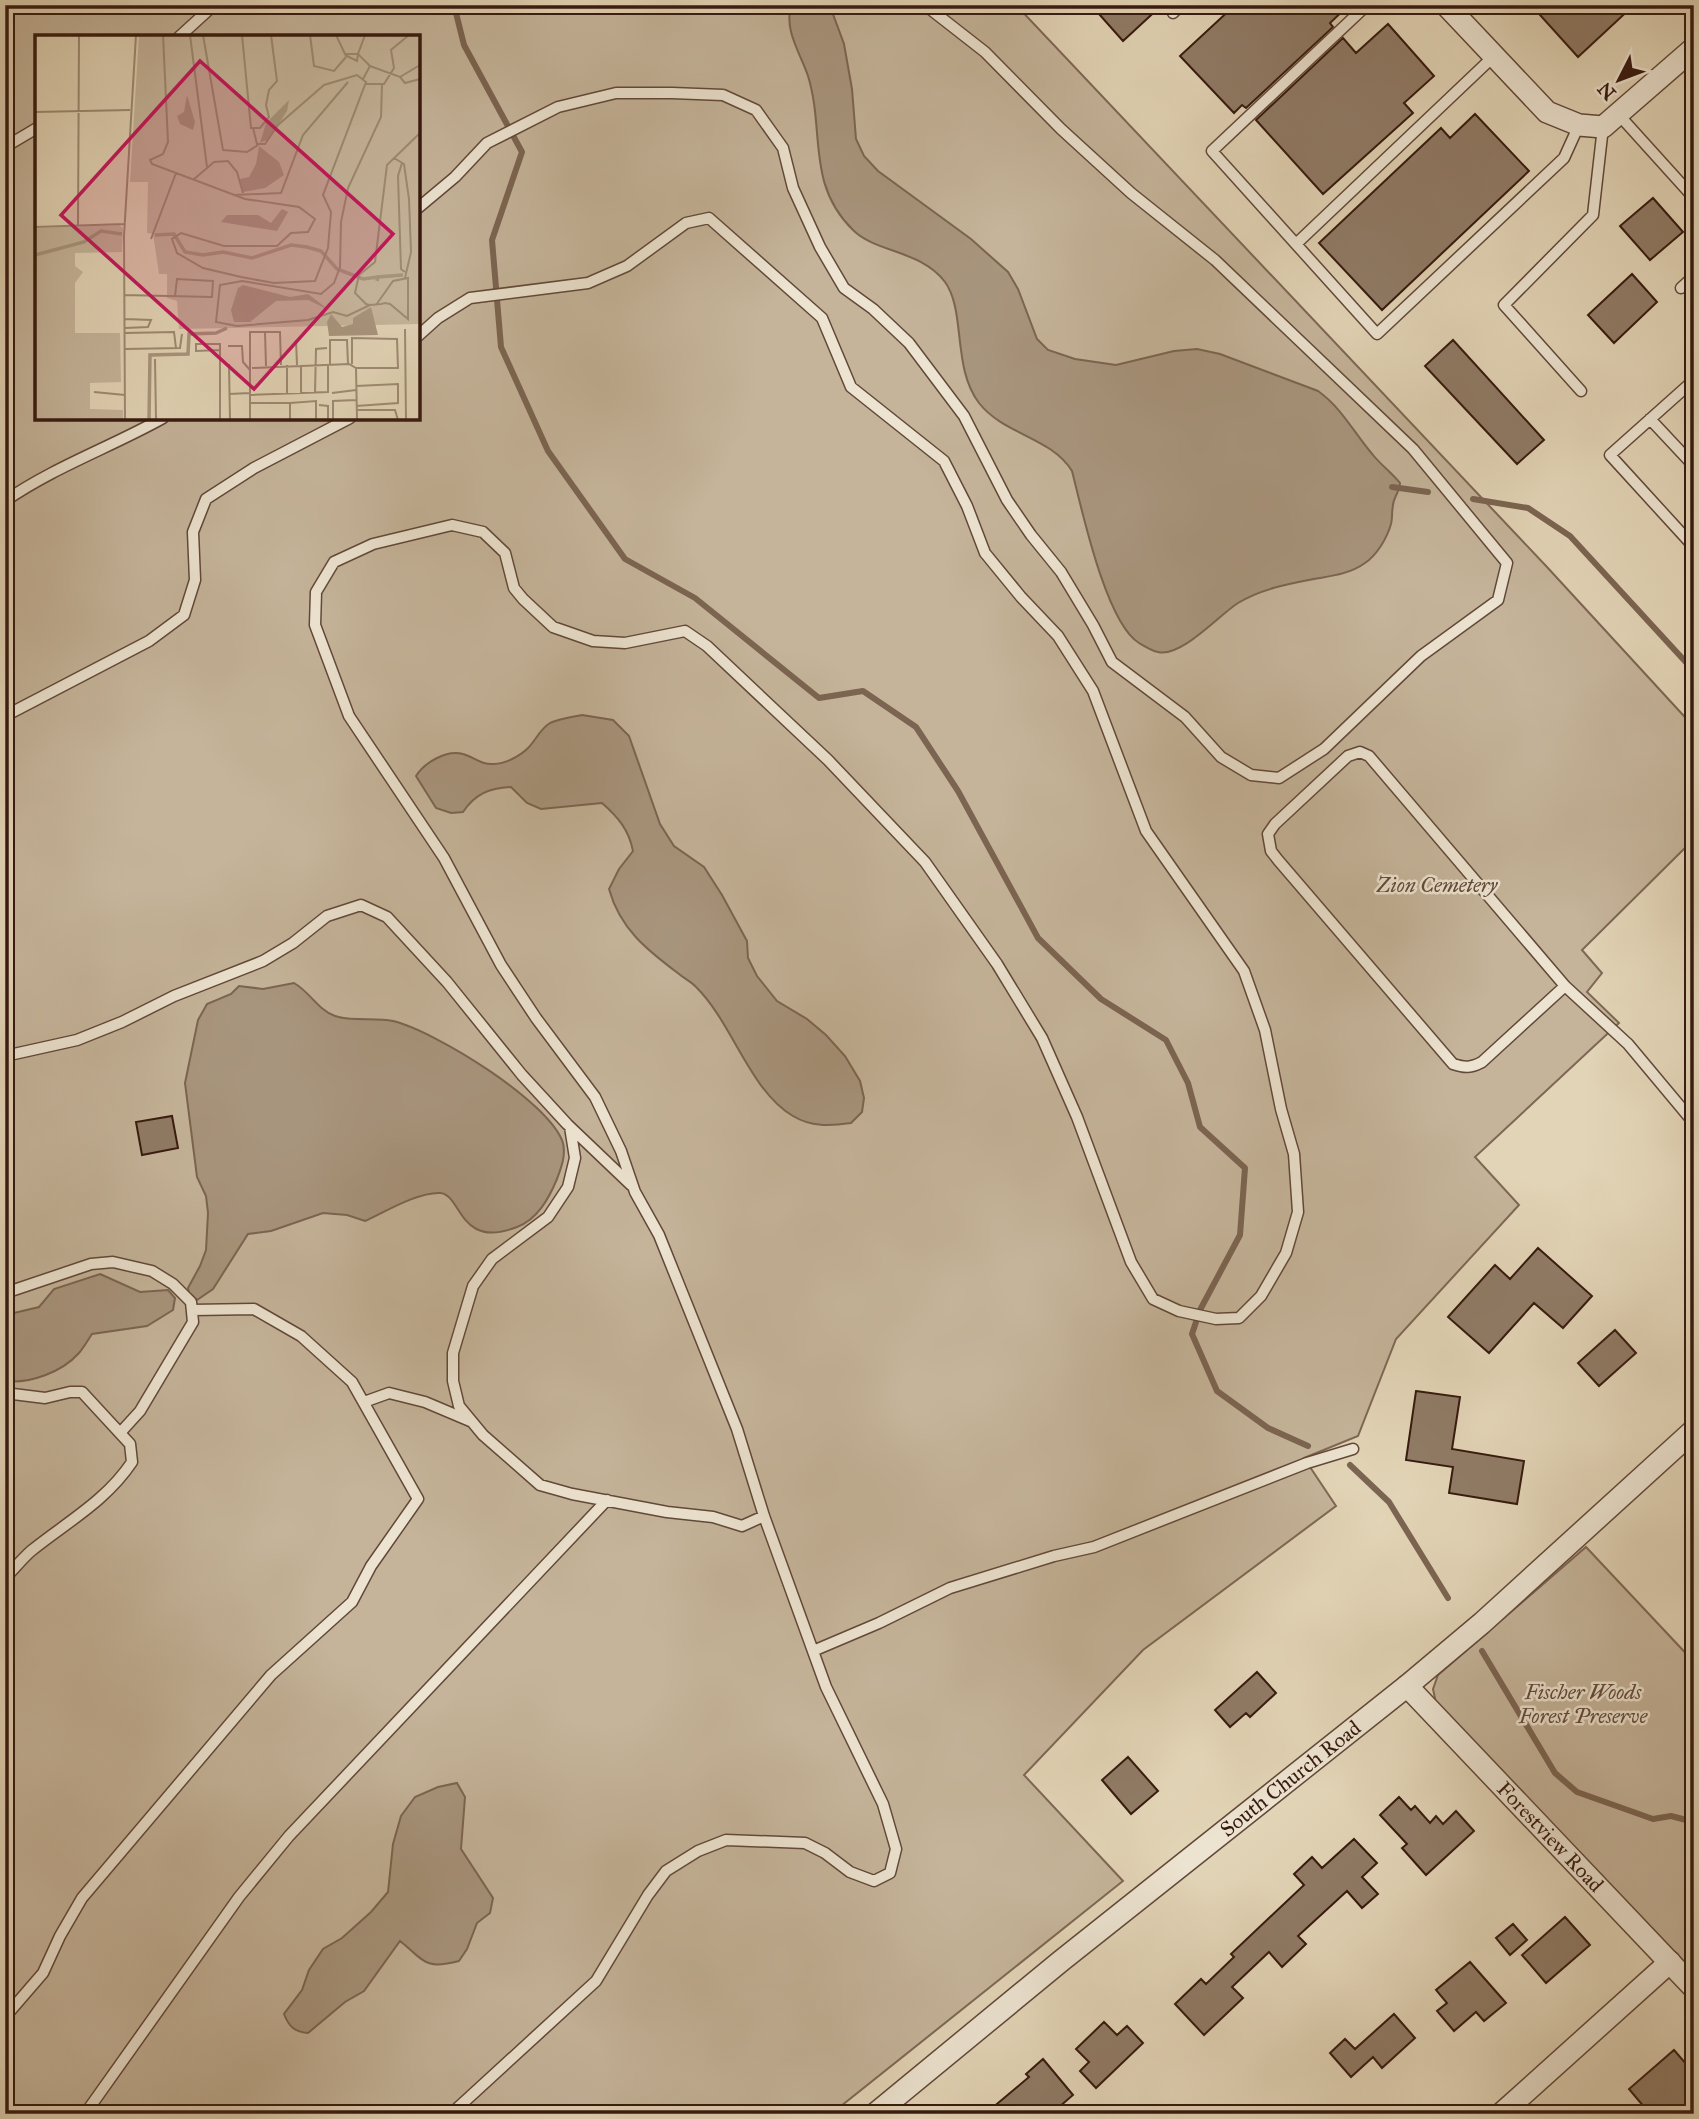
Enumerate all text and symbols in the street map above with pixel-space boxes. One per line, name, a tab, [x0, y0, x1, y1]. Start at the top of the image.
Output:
inset map	[35, 35, 420, 420]
north arrow	[1584, 46, 1654, 116]
text: N	[1593, 77, 1621, 105]
park label: Zion Cemetery	[1376, 872, 1499, 898]
park label: Fischer Woods Forest Preserve	[1518, 1679, 1649, 1729]
street label: South Church Road	[1215, 1714, 1366, 1842]
street label: Forestview Road	[1492, 1776, 1609, 1898]

